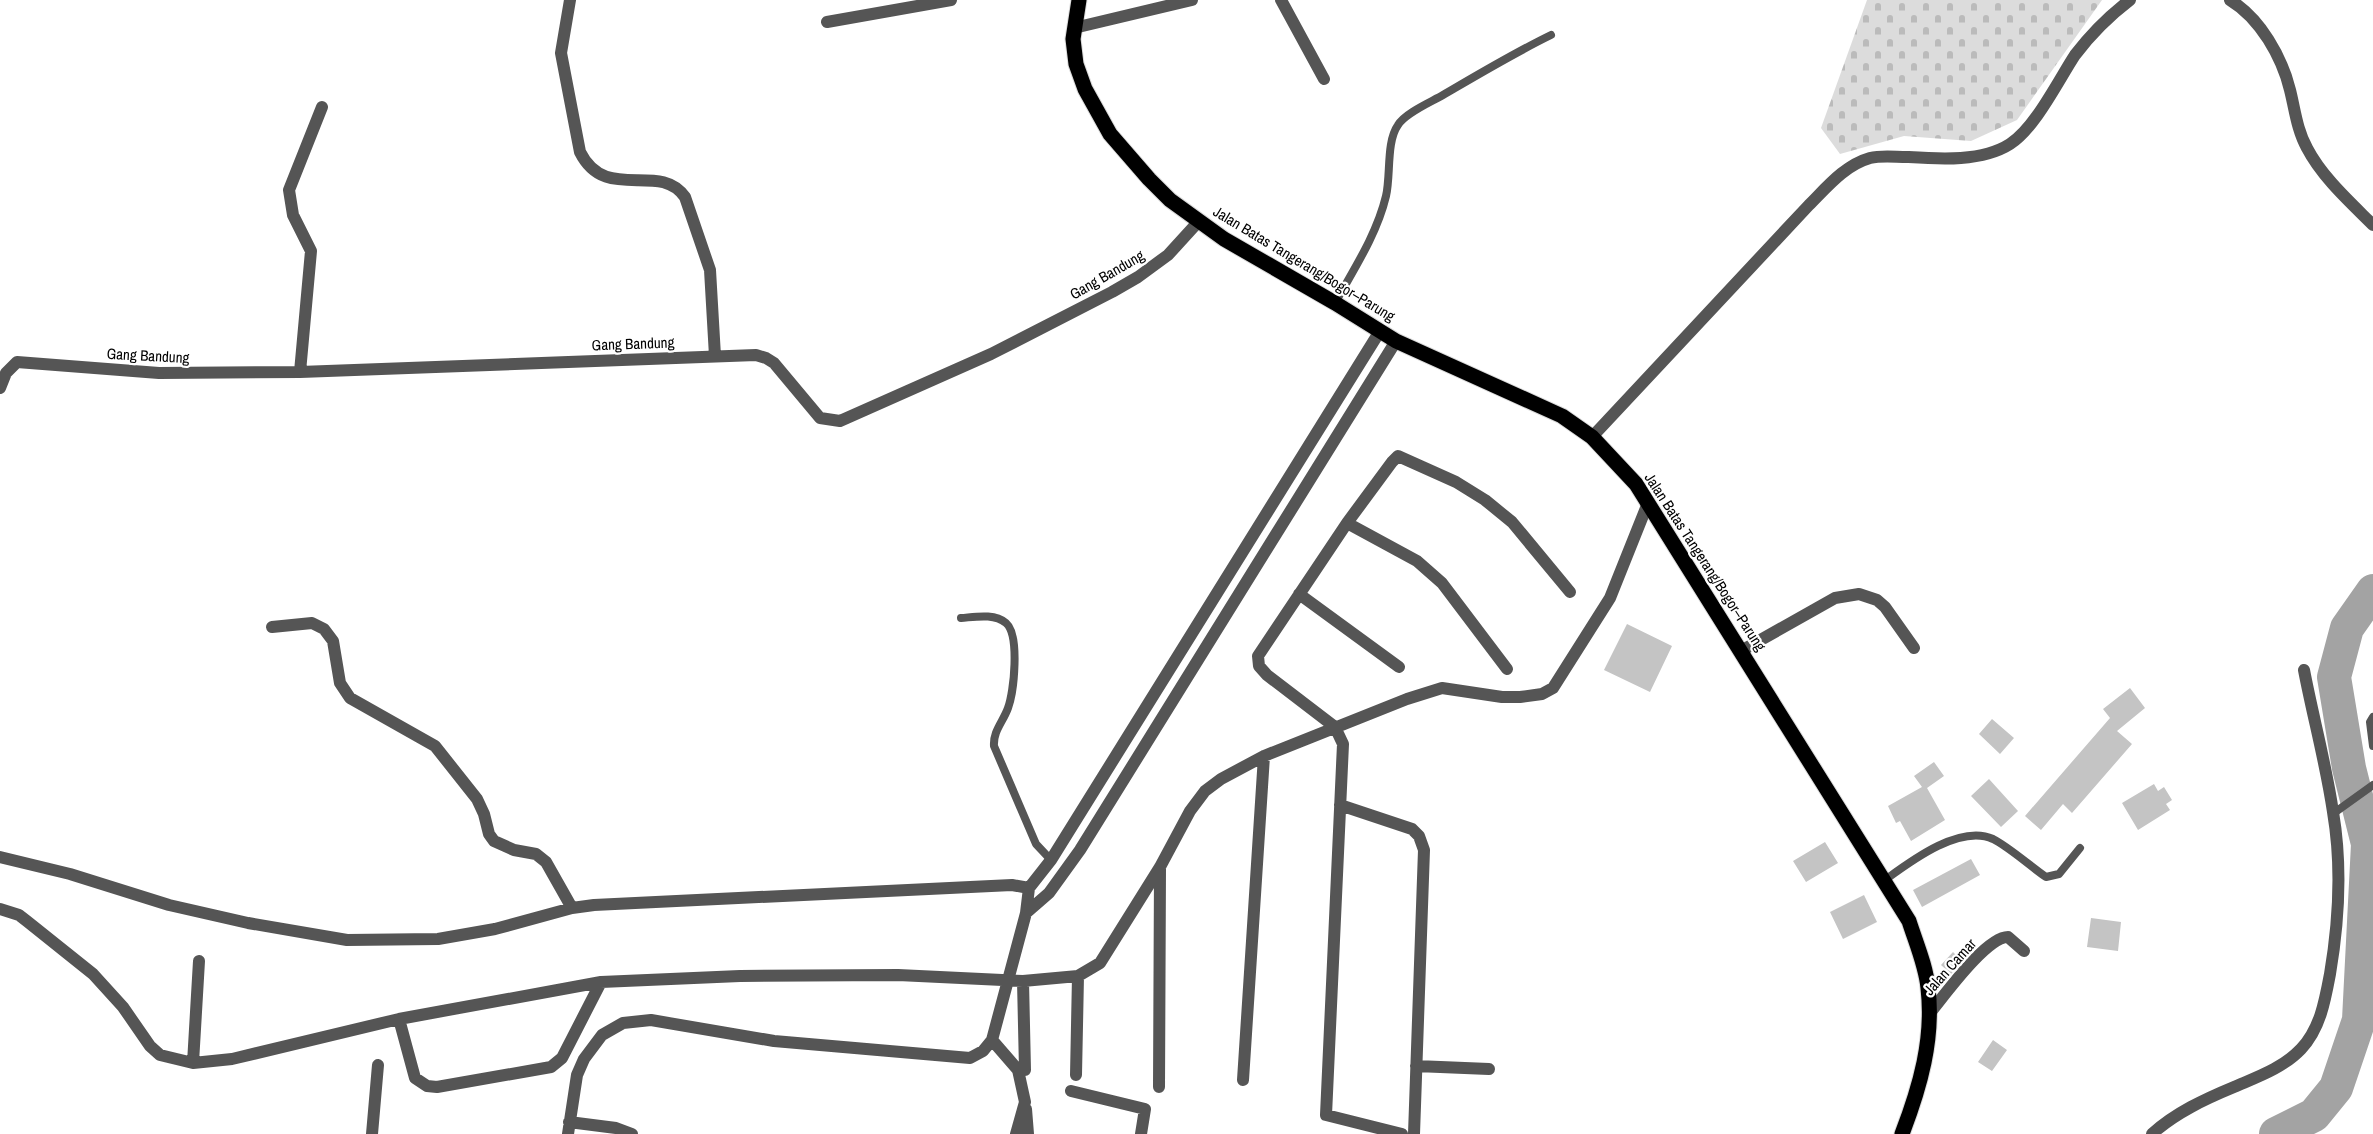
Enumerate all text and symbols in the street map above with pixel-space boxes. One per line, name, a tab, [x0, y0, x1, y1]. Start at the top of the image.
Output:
street label: Jalan Batas Tangerang/Bogor–Parung	[1209, 201, 1399, 326]
street label: Gang Bandung	[1066, 245, 1148, 304]
street label: Gang Bandung	[591, 332, 675, 355]
street label: Gang Bandung	[106, 343, 190, 368]
street label: Jalan Batas Tangerang/Bogor–Parung	[1640, 469, 1771, 655]
street label: Jalan Camar	[1918, 934, 1981, 1000]

